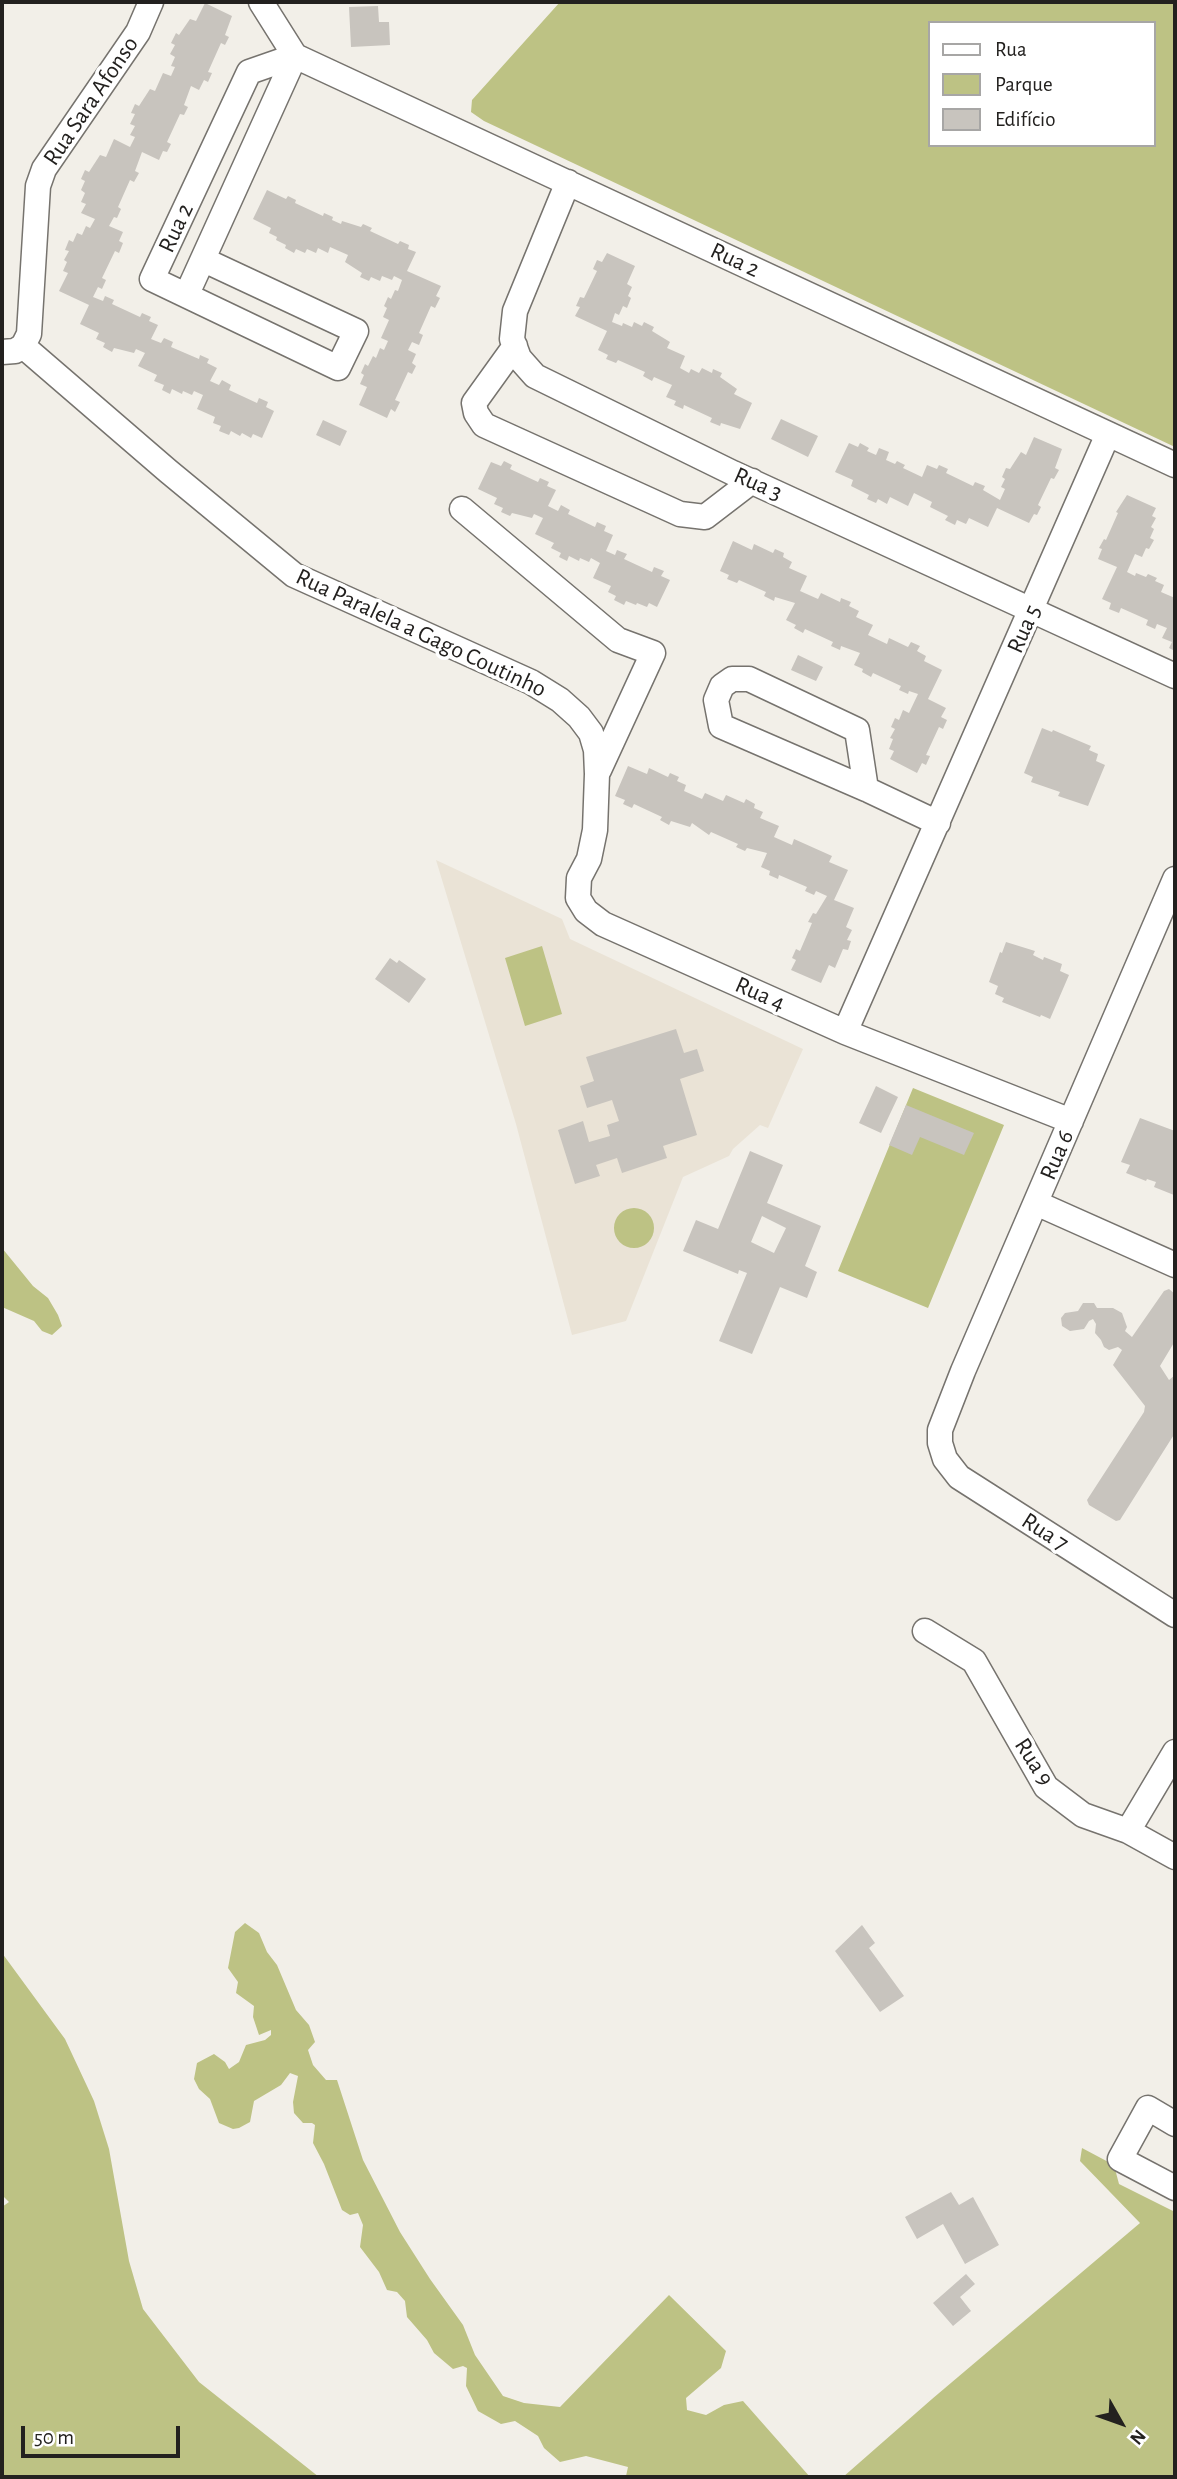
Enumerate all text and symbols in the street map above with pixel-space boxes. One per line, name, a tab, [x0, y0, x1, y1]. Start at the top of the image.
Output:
legend	[928, 21, 1156, 147]
street label: Rua Sara Afonso	[37, 31, 145, 171]
text: Rua	[995, 39, 1027, 60]
text: Parque	[995, 74, 1053, 95]
text: Edifício	[995, 109, 1055, 130]
street label: Rua 2	[152, 199, 200, 257]
street label: Rua 2	[706, 236, 764, 284]
street label: Rua 3	[729, 461, 787, 507]
street label: Rua Paralela a Gago Coutinho	[291, 562, 551, 704]
street label: Rua 5	[1001, 600, 1047, 658]
street label: Rua 4	[731, 970, 789, 1018]
street label: Rua 6	[1034, 1126, 1080, 1184]
street label: Rua 7	[1016, 1506, 1074, 1558]
street label: Rua 9	[1008, 1733, 1060, 1791]
north arrow	[1086, 2388, 1156, 2458]
scale bar	[24, 2412, 184, 2456]
text: N	[1126, 2426, 1149, 2448]
text: 50 m	[34, 2427, 74, 2448]

